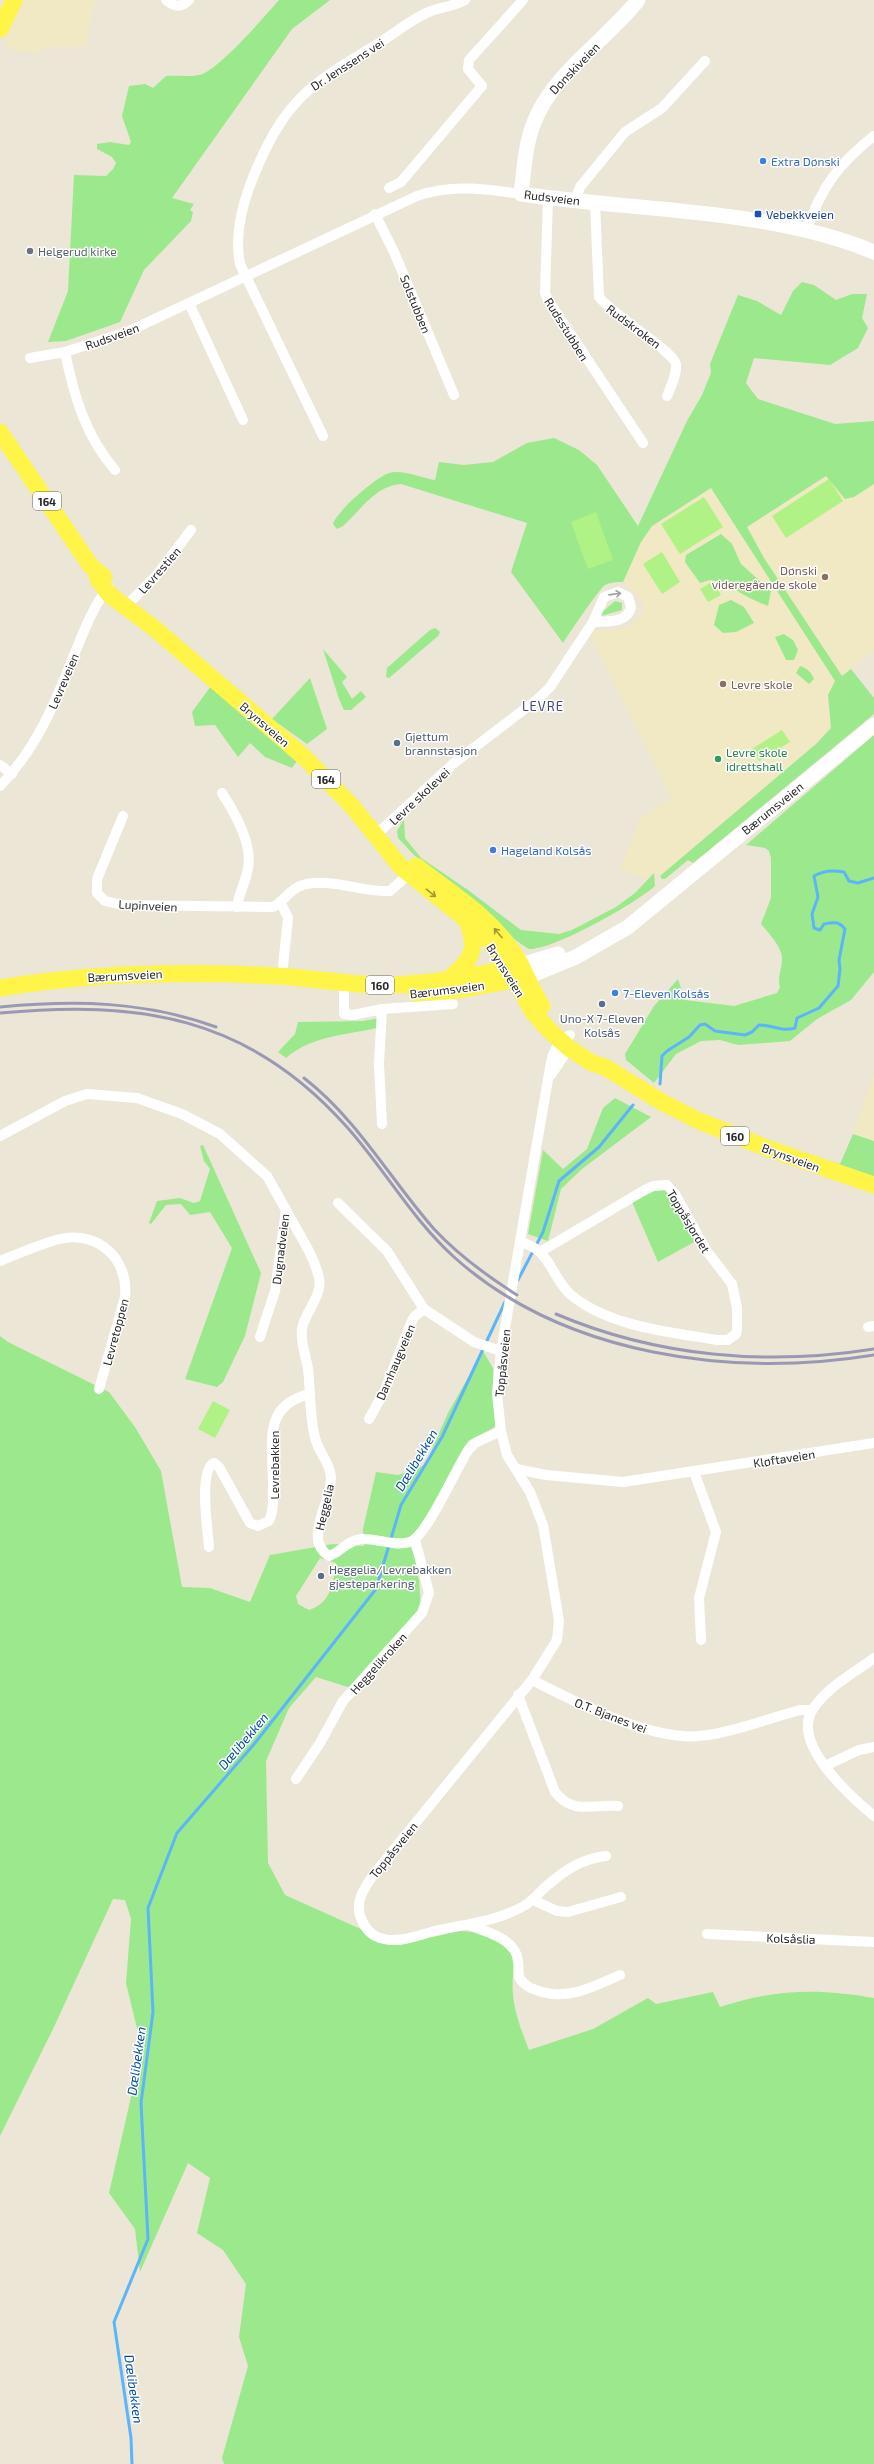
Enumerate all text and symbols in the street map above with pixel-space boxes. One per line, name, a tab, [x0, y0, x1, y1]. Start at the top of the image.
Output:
street label: Dr. Jenssens vei	[308, 35, 386, 93]
street label: Dønskiveien	[546, 39, 602, 97]
place label: Extra Dønski	[771, 154, 840, 168]
marker: Extra Dønski	[758, 156, 768, 166]
street label: Rudsveien	[523, 187, 581, 207]
place label: Vebekkveien	[766, 207, 834, 221]
marker: Vebekkveien	[753, 209, 763, 219]
place label: Helgerud kirke	[38, 244, 117, 258]
marker: Helgerud kirke	[25, 246, 35, 256]
street label: Solstubben	[398, 273, 434, 335]
street label: Rudsstubben	[542, 295, 592, 363]
street label: Rudskroken	[604, 301, 664, 351]
street label: Rudsveien	[83, 320, 141, 352]
road number: 164	[33, 492, 61, 510]
street label: Levrestien	[135, 544, 183, 596]
place label: Dønski videregående skole	[712, 563, 817, 591]
marker: Dønski videregående skole	[820, 572, 830, 582]
one-way arrow	[608, 590, 621, 597]
street label: Levreveien	[45, 651, 81, 711]
place label: Levre skole	[731, 677, 793, 691]
marker: Levre skole	[718, 679, 728, 689]
district label: LEVRE	[522, 698, 564, 714]
street label: Brynsveien	[237, 699, 293, 749]
place label: Gjettum brannstasjon	[405, 729, 477, 758]
marker: Gjettum brannstasjon	[392, 738, 402, 748]
place label: Levre skole idrettshall	[726, 745, 788, 773]
marker: Levre skole idrettshall	[713, 754, 723, 764]
street label: Levre skolevei	[386, 765, 452, 827]
road number: 164	[312, 770, 340, 788]
street label: Bærumsveien	[738, 779, 806, 837]
place label: Hageland Kolsås	[501, 843, 591, 857]
marker: Hageland Kolsås	[488, 845, 498, 855]
one-way arrow	[425, 889, 436, 897]
street label: Lupinveien	[118, 896, 178, 914]
one-way arrow	[494, 928, 503, 939]
street label: Brynsveien	[484, 941, 528, 999]
street label: Bærumsveien	[87, 966, 163, 984]
road number: 160	[366, 976, 394, 994]
street label: Bærumsveien	[409, 977, 485, 1001]
place label: 7-Eleven Kolsås	[623, 986, 709, 1000]
marker: 7-Eleven Kolsås	[610, 988, 620, 998]
marker: Uno-X 7-Eleven Kolsås	[597, 999, 607, 1009]
place label: Uno-X 7-Eleven Kolsås	[560, 1011, 644, 1039]
road number: 160	[721, 1127, 749, 1145]
street label: Brynsveien	[760, 1140, 822, 1174]
street label: Toppåsjordet	[664, 1187, 714, 1256]
street label: Dugnadveien	[269, 1213, 291, 1285]
street label: Levretoppen	[99, 1297, 131, 1367]
street label: Damhaugveien	[373, 1322, 417, 1402]
street label: Toppåsveien	[491, 1328, 513, 1398]
water label: Dælibekken	[391, 1426, 441, 1494]
street label: Levrebakken	[267, 1431, 281, 1499]
street label: Kløftaveien	[752, 1446, 816, 1470]
street label: Heggelia	[312, 1482, 336, 1532]
place label: Heggelia/Levrebakken gjesteparkering	[329, 1562, 451, 1591]
marker: Heggelia/Levrebakken gjesteparkering	[316, 1571, 326, 1581]
street label: Heggelikroken	[347, 1629, 409, 1697]
street label: O.T. Bjanes vei	[572, 1695, 649, 1736]
water label: Dælibekken	[215, 1709, 271, 1773]
street label: Toppåsveien	[366, 1819, 420, 1881]
street label: Kolsåslia	[766, 1930, 816, 1946]
water label: Dælibekken	[123, 2026, 149, 2096]
water label: Dælibekken	[121, 2354, 147, 2424]

